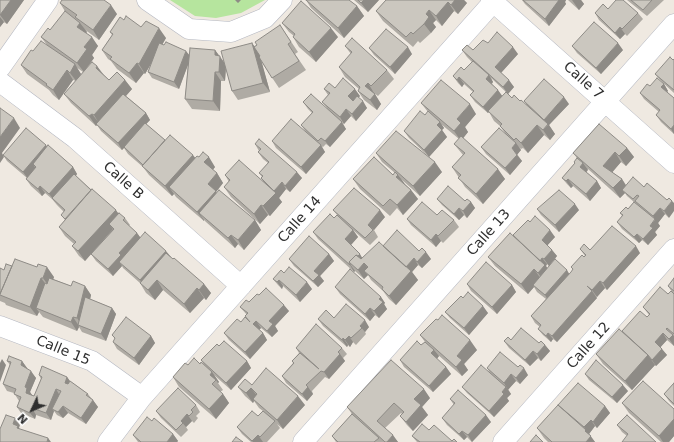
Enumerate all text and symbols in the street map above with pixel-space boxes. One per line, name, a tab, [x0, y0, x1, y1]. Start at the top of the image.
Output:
street label: Calle 7	[560, 59, 606, 103]
street label: Calle B	[99, 158, 147, 204]
street label: Calle 14	[275, 193, 325, 247]
street label: Calle 13	[464, 206, 514, 260]
street label: Calle 12	[564, 319, 614, 373]
street label: Calle 15	[33, 333, 93, 369]
north arrow	[12, 390, 52, 430]
text: N	[15, 411, 31, 427]

